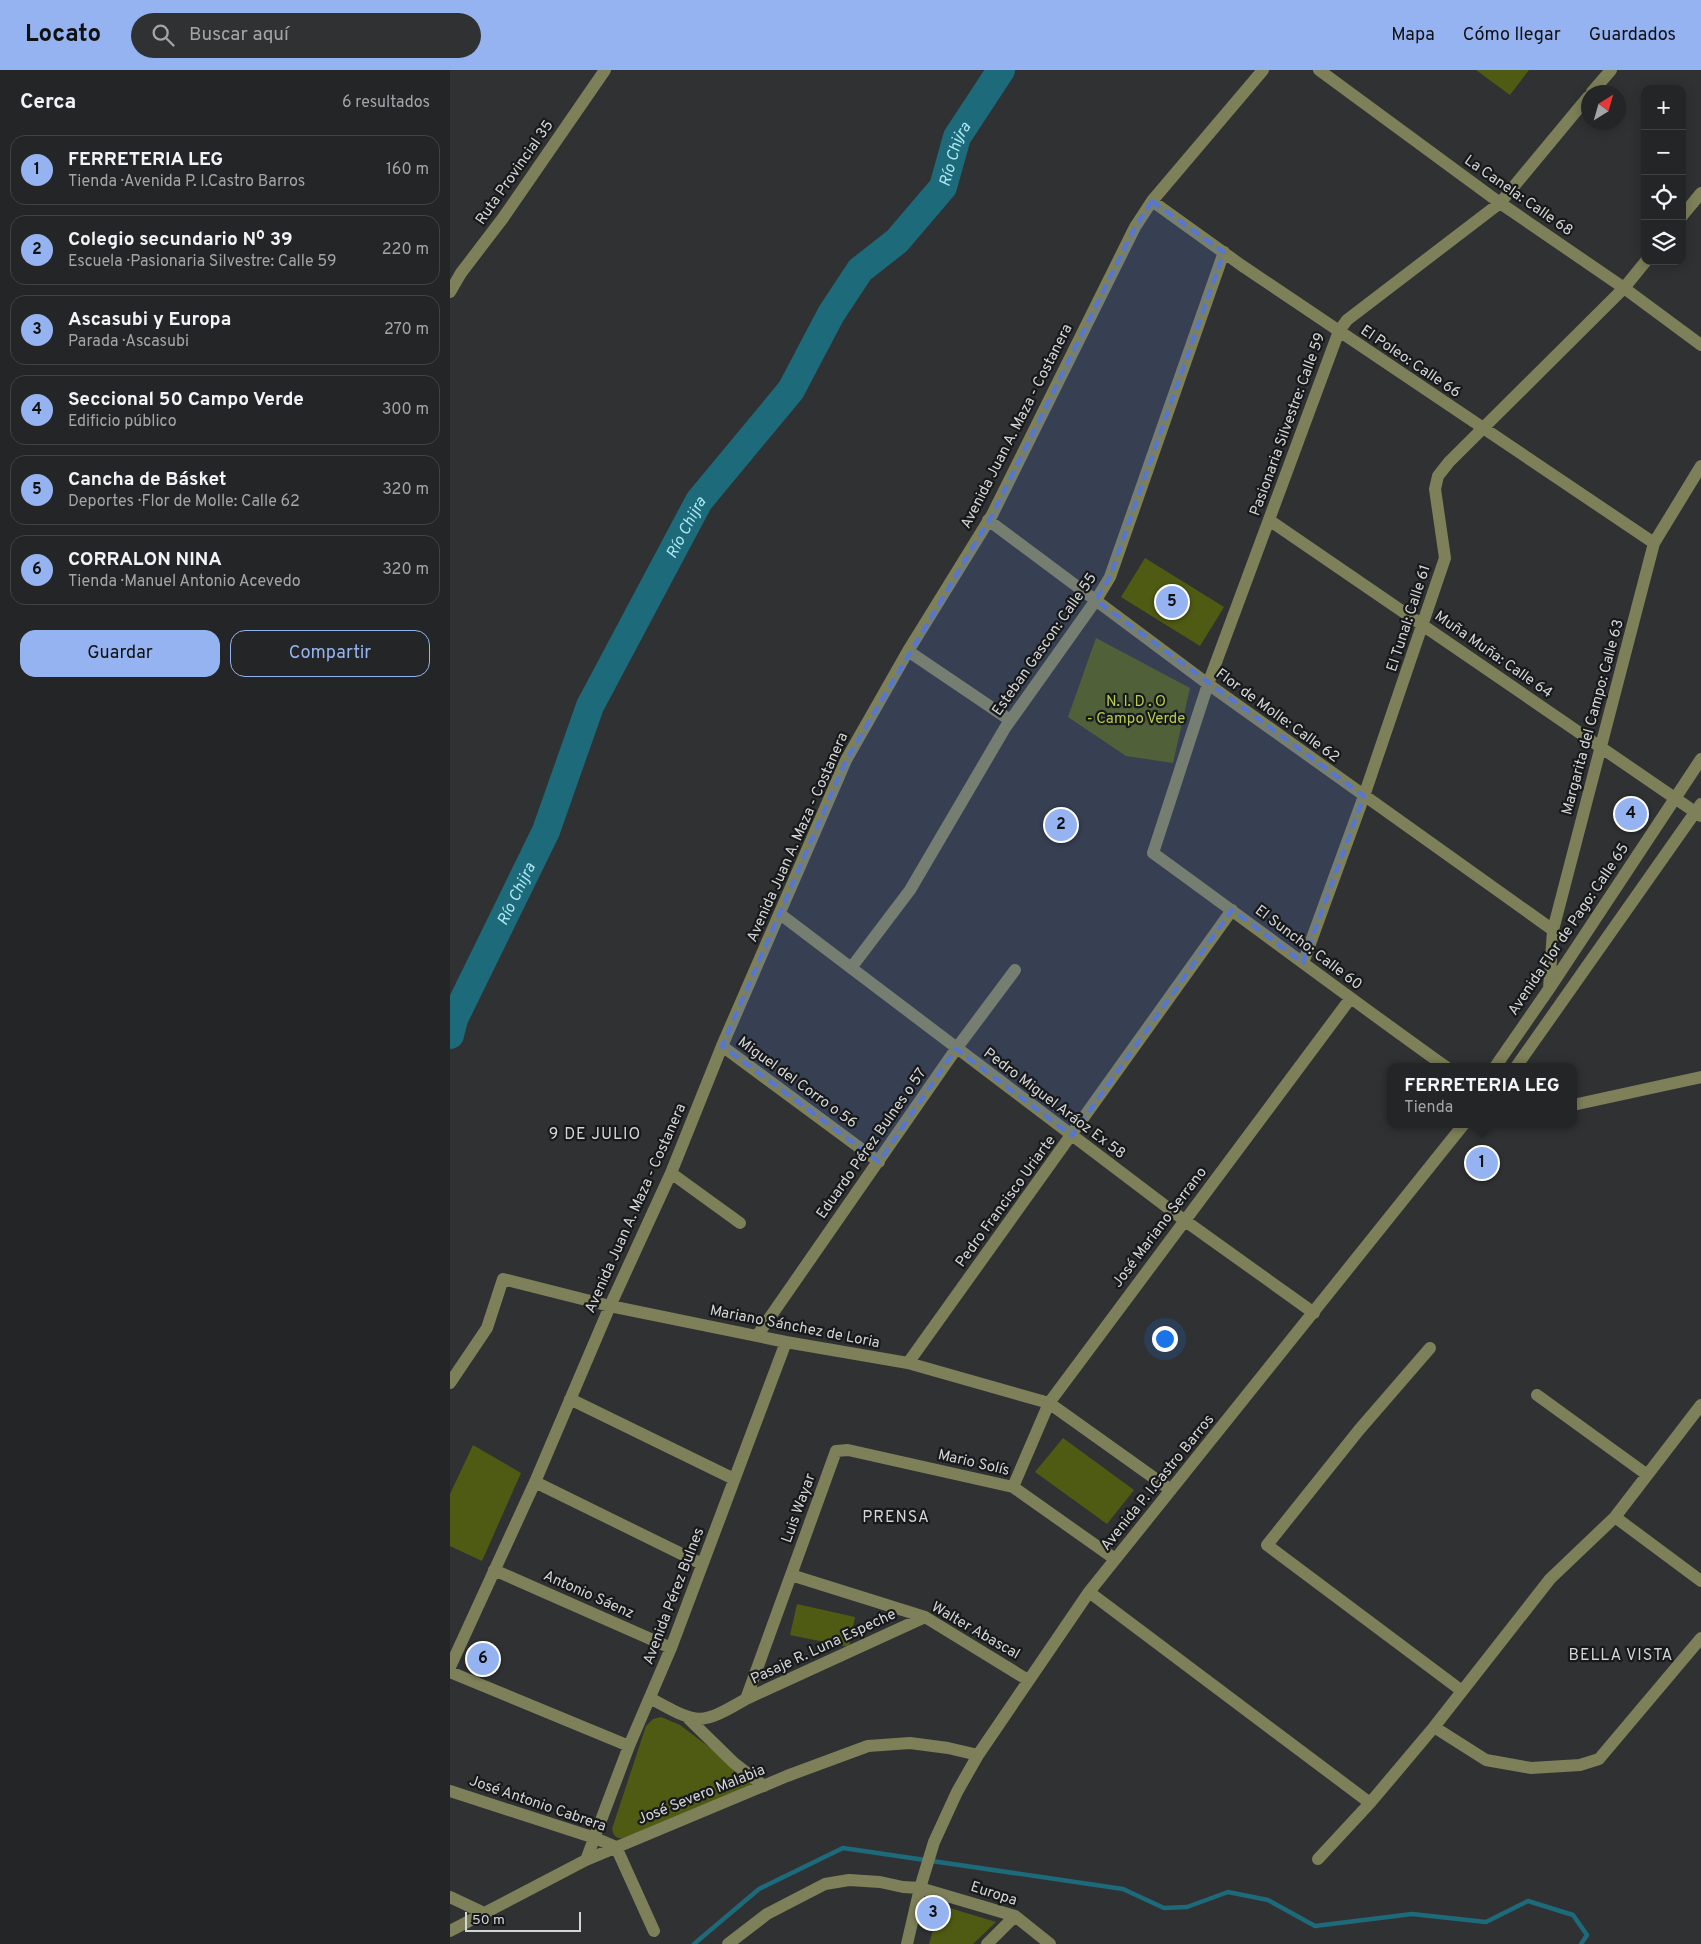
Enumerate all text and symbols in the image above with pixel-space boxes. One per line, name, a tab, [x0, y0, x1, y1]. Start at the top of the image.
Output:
search box	[131, 13, 481, 58]
text: Locato	[25, 20, 101, 50]
icon: search	[149, 21, 177, 49]
text: Buscar aquí	[189, 23, 289, 47]
text: Mapa	[1391, 24, 1435, 47]
text: Cómo llegar	[1463, 24, 1561, 47]
text: Guardados	[1589, 24, 1676, 47]
north arrow	[1581, 85, 1626, 130]
map controls	[1641, 85, 1686, 265]
button: +	[1641, 85, 1686, 130]
text: Cerca	[20, 89, 76, 116]
text: 6 resultados	[342, 93, 430, 113]
street label: Ruta Provincial 35	[472, 117, 558, 229]
water label: Río Chijra	[936, 118, 977, 189]
button: −	[1641, 130, 1686, 175]
text: FERRETERIA LEG	[68, 148, 223, 172]
street label: La Canela: Calle 68	[1460, 152, 1576, 241]
text: 1	[34, 160, 40, 180]
text: 160 m	[386, 160, 429, 180]
text: Tienda · Avenida P. I.Castro Barros	[68, 172, 305, 192]
button: locate	[1641, 175, 1686, 220]
button: layers	[1641, 220, 1686, 265]
text: Colegio secundario Nº 39	[68, 228, 293, 252]
text: 2	[32, 240, 42, 260]
text: 220 m	[382, 240, 429, 260]
text: Escuela · Pasionaria Silvestre: Calle 59	[68, 252, 337, 272]
text: Ascasubi y Europa	[68, 308, 231, 332]
text: 3	[32, 320, 42, 340]
text: 270 m	[384, 320, 429, 340]
street label: Avenida Juan A. Maza - Costanera	[957, 321, 1077, 532]
street label: El Poleo: Calle 66	[1356, 322, 1464, 403]
street label: Pasionaria Silvestre: Calle 59	[1246, 330, 1330, 519]
text: Parada · Ascasubi	[68, 332, 189, 352]
text: Seccional 50 Campo Verde	[68, 388, 304, 412]
text: 4	[32, 400, 42, 420]
text: 300 m	[382, 400, 429, 420]
text: Edificio público	[68, 412, 177, 432]
text: Cancha de Básket	[68, 468, 227, 492]
text: 5	[32, 480, 42, 500]
text: 320 m	[382, 480, 429, 500]
text: Deportes · Flor de Molle: Calle 62	[68, 492, 300, 512]
water label: Río Chijra	[662, 492, 711, 562]
text: CORRALON NINA	[68, 548, 222, 572]
text: 6	[32, 560, 42, 580]
text: 320 m	[382, 560, 429, 580]
street label: El Tunal: Calle 61	[1383, 563, 1436, 674]
street label: Esteban Gascon: Calle 55	[989, 570, 1102, 720]
text: Tienda · Manuel Antonio Acevedo	[68, 572, 301, 592]
pin: 5	[1156, 583, 1188, 621]
street label: Muña Muña: Calle 64	[1430, 607, 1556, 703]
street label: Margarita del Campo: Calle 63	[1558, 617, 1629, 817]
button: Guardar	[20, 630, 220, 677]
button: Compartir	[230, 630, 430, 677]
street label: Flor de Molle: Calle 62	[1211, 665, 1343, 768]
park label: N. I. D . O - Campo Verde	[1087, 693, 1185, 729]
street label: Avenida Juan A. Maza - Costanera	[743, 730, 853, 945]
pin: 4	[1615, 795, 1647, 833]
pin: 2	[1045, 806, 1077, 844]
street label: Avenida Flor de Pago: Calle 65	[1504, 840, 1634, 1020]
water label: Río Chijra	[493, 859, 541, 929]
street label: El Suncho: Calle 60	[1251, 902, 1366, 995]
street label: Miguel del Corro o 56	[733, 1033, 861, 1133]
street label: Pedro Miguel Aráoz Ex 58	[979, 1044, 1129, 1164]
popup	[1387, 1063, 1577, 1128]
street label: Eduardo Pérez Bulnes o 57	[813, 1065, 932, 1223]
text: FERRETERIA LEG	[1404, 1074, 1560, 1098]
text: Tienda	[1404, 1098, 1453, 1118]
street label: Avenida Juan A. Maza - Costanera	[581, 1101, 691, 1316]
district label: 9 DE JULIO	[549, 1125, 641, 1145]
street label: Pedro Francisco Uriarte	[952, 1132, 1061, 1272]
pin: 1	[1466, 1144, 1498, 1182]
street label: José Mariano Serrano	[1109, 1164, 1212, 1292]
street label: Mariano Sánchez de Loria	[708, 1302, 881, 1353]
your location	[1152, 1326, 1178, 1352]
street label: Avenida P. I.Castro Barros	[1097, 1411, 1219, 1555]
street label: Mario Solís	[936, 1446, 1011, 1481]
street label: Luis Wayar	[778, 1471, 821, 1546]
district label: PRENSA	[862, 1508, 930, 1528]
street label: Avenida Pérez Bulnes	[640, 1525, 709, 1668]
street label: Antonio Sáenz	[540, 1567, 637, 1624]
street label: Walter Abascal	[927, 1598, 1023, 1664]
street label: Pasaje R. Luna Espeche	[748, 1605, 899, 1689]
pin: 6	[467, 1640, 499, 1678]
district label: BELLA VISTA	[1569, 1646, 1673, 1666]
street label: José Severo Malabia	[635, 1761, 768, 1830]
street label: José Antonio Cabrera	[466, 1772, 609, 1837]
street label: Europa	[968, 1878, 1019, 1911]
pin: 3	[917, 1894, 949, 1932]
scale bar	[465, 1909, 581, 1932]
text: 50 m	[472, 1912, 505, 1929]

